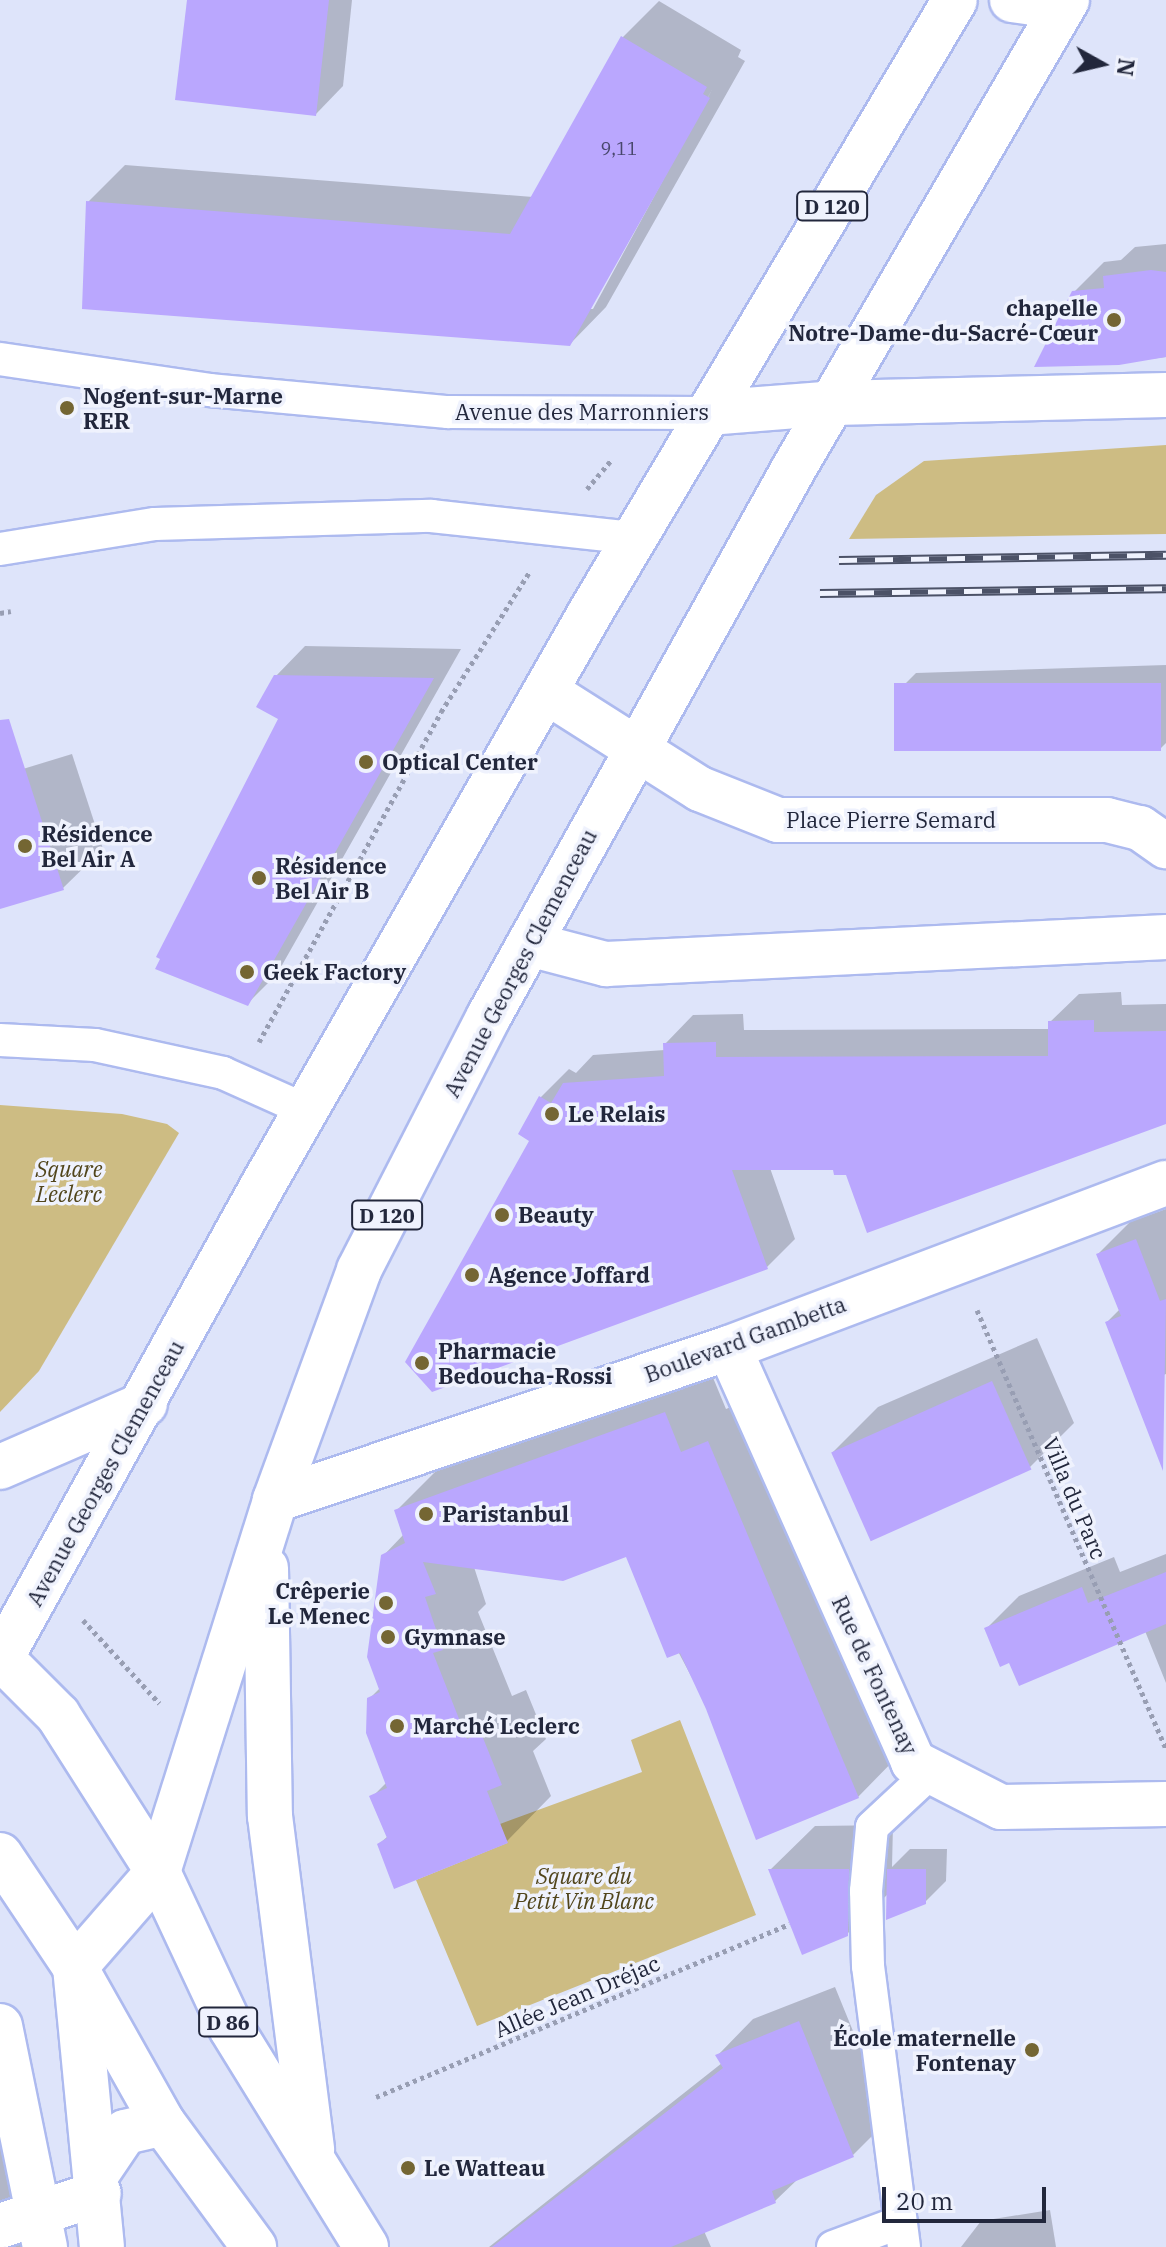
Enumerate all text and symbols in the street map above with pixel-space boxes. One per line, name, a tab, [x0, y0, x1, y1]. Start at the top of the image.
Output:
north arrow	[1062, 24, 1142, 104]
text: N	[1111, 57, 1142, 78]
house number: 9,11	[600, 138, 638, 160]
road number: D 120	[796, 190, 868, 222]
place label: chapelle Notre-Dame-du-Sacré-Cœur	[788, 294, 1098, 346]
marker: chapelle Notre-Dame-du-Sacré-Cœur	[1105, 311, 1123, 329]
place label: Nogent-sur-Marne RER	[83, 382, 283, 434]
marker: Nogent-sur-Marne RER	[58, 399, 76, 417]
street label: Avenue des Marronniers	[455, 399, 709, 425]
place label: Optical Center	[382, 749, 538, 775]
marker: Optical Center	[357, 753, 375, 771]
street label: Place Pierre Semard	[786, 807, 996, 833]
place label: Résidence Bel Air A	[41, 820, 153, 872]
street label: Avenue Georges Clemenceau	[438, 824, 602, 1102]
marker: Résidence Bel Air A	[16, 837, 34, 855]
place label: Résidence Bel Air B	[275, 852, 387, 904]
marker: Résidence Bel Air B	[250, 869, 268, 887]
place label: Geek Factory	[263, 959, 406, 985]
marker: Geek Factory	[238, 963, 256, 981]
place label: Le Relais	[568, 1101, 666, 1127]
marker: Le Relais	[543, 1105, 561, 1123]
park label: Square Leclerc	[35, 1155, 103, 1206]
road number: D 120	[351, 1199, 423, 1231]
place label: Beauty	[518, 1202, 594, 1228]
marker: Beauty	[493, 1206, 511, 1224]
place label: Agence Joffard	[488, 1262, 650, 1288]
marker: Agence Joffard	[463, 1266, 481, 1284]
street label: Boulevard Gambetta	[641, 1290, 849, 1388]
street label: Avenue Georges Clemenceau	[21, 1335, 189, 1611]
place label: Pharmacie Bedoucha-Rossi	[438, 1337, 612, 1388]
marker: Pharmacie Bedoucha-Rossi	[413, 1354, 431, 1372]
street label: Villa du Parc	[1037, 1433, 1113, 1563]
place label: Paristanbul	[442, 1501, 569, 1527]
marker: Paristanbul	[417, 1505, 435, 1523]
place label: Crêperie Le Menec	[268, 1577, 370, 1628]
street label: Rue de Fontenay	[827, 1591, 923, 1759]
marker: Crêperie Le Menec	[377, 1594, 395, 1612]
place label: Gymnase	[404, 1624, 506, 1650]
marker: Gymnase	[379, 1628, 397, 1646]
place label: Marché Leclerc	[413, 1713, 580, 1739]
marker: Marché Leclerc	[388, 1717, 406, 1735]
park label: Square du Petit Vin Blanc	[514, 1862, 654, 1914]
street label: Allée Jean Dréjac	[490, 1949, 664, 2043]
road number: D 86	[198, 2006, 258, 2038]
place label: École maternelle Fontenay	[833, 2024, 1016, 2076]
marker: École maternelle Fontenay	[1023, 2041, 1041, 2059]
place label: Le Watteau	[424, 2155, 545, 2181]
marker: Le Watteau	[399, 2159, 417, 2177]
scale bar	[886, 2171, 1050, 2221]
text: 20 m	[896, 2185, 953, 2217]

